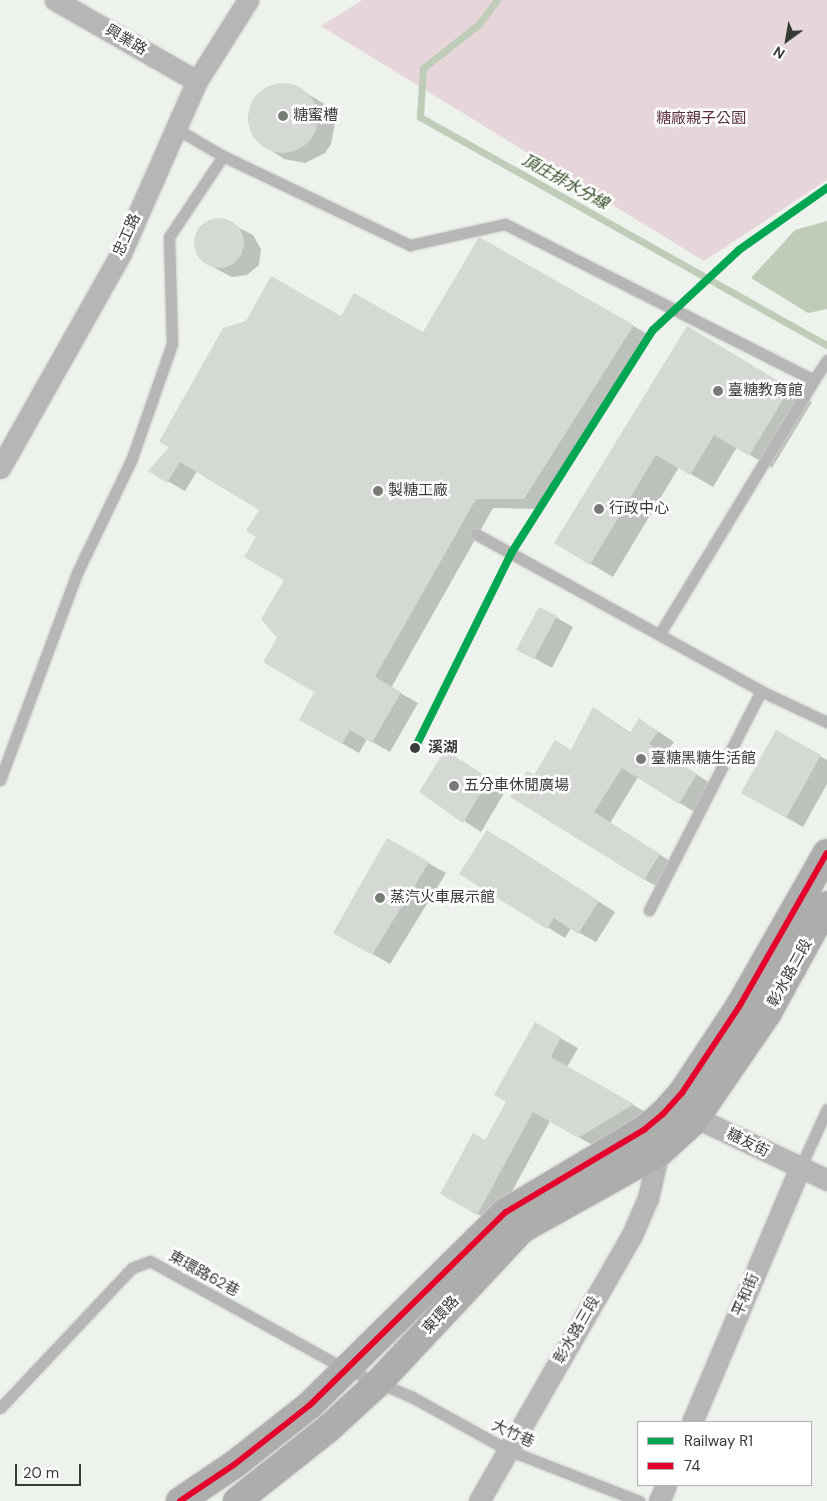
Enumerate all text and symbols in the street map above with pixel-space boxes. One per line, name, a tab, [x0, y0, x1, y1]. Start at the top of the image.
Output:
north arrow	[762, 15, 812, 65]
street label: 興業路	[102, 21, 150, 59]
text: N	[770, 42, 788, 63]
place label: 糖蜜槽	[293, 107, 338, 125]
marker: 糖蜜槽	[277, 110, 289, 122]
park label: 糖廠親子公園	[656, 110, 746, 128]
water label: 頂庄排水分線	[518, 150, 612, 214]
street label: 忠工路	[110, 211, 144, 259]
place label: 臺糖教育館	[728, 382, 803, 400]
marker: 臺糖教育館	[712, 385, 724, 397]
place label: 製糖工廠	[388, 482, 448, 500]
marker: 製糖工廠	[372, 485, 384, 497]
place label: 行政中心	[609, 500, 669, 518]
marker: 行政中心	[593, 503, 605, 515]
marker: 溪湖	[406, 739, 424, 757]
place label: 溪湖	[428, 739, 458, 757]
place label: 臺糖黑糖生活館	[651, 750, 756, 768]
marker: 臺糖黑糖生活館	[635, 753, 647, 765]
place label: 五分車休閒廣場	[464, 777, 569, 795]
marker: 五分車休閒廣場	[448, 780, 460, 792]
place label: 蒸汽火車展示館	[390, 889, 495, 907]
marker: 蒸汽火車展示館	[374, 892, 386, 904]
street label: 彰水路二段	[764, 936, 816, 1010]
street label: 糖友街	[724, 1125, 772, 1161]
street label: 東環路62巷	[166, 1247, 242, 1301]
street label: 平和街	[729, 1271, 763, 1319]
street label: 東環路	[419, 1292, 463, 1338]
street label: 彰水路三段	[550, 1293, 604, 1367]
street label: 大竹巷	[489, 1416, 537, 1452]
legend	[637, 1421, 812, 1486]
text: Railway R1	[684, 1431, 753, 1451]
scale bar	[18, 1454, 84, 1486]
text: 74	[684, 1456, 700, 1476]
text: 20 m	[23, 1463, 59, 1483]

